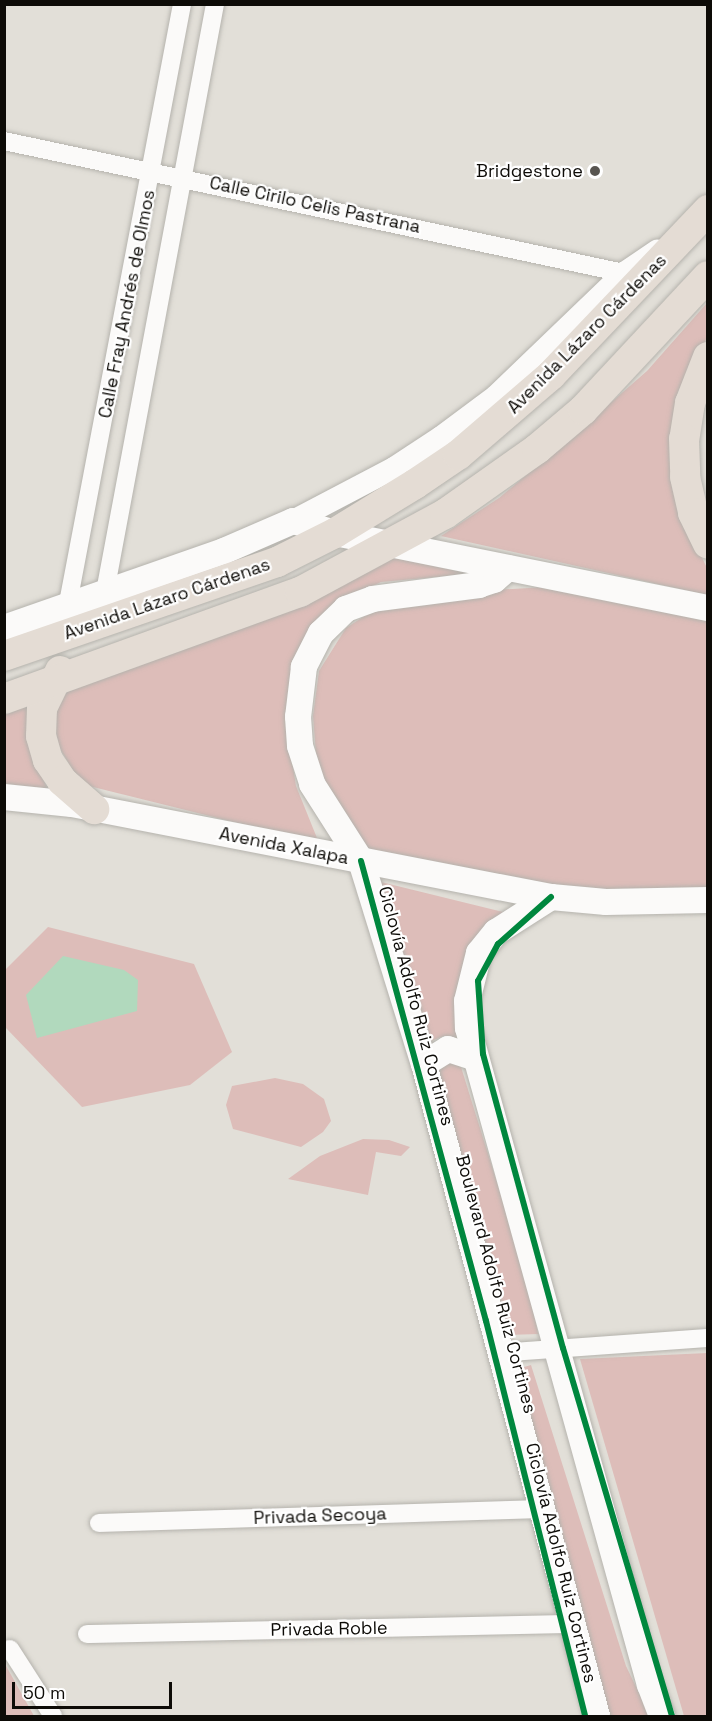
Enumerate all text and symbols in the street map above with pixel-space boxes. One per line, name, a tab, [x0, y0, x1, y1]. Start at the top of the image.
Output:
place label: Bridgestone	[476, 160, 583, 182]
marker: Bridgestone	[588, 164, 602, 178]
street label: Calle Cirilo Celis Pastrana	[208, 172, 422, 238]
street label: Calle Fray Andrés de Olmos	[94, 188, 160, 420]
street label: Avenida Lázaro Cárdenas	[503, 250, 671, 418]
street label: Avenida Lázaro Cárdenas	[61, 554, 273, 644]
street label: Avenida Xalapa	[217, 823, 351, 869]
street label: Ciclovía Adolfo Ruiz Cortines	[374, 884, 458, 1128]
street label: Boulevard Adolfo Ruiz Cortines	[451, 1152, 541, 1416]
street label: Ciclovía Adolfo Ruiz Cortines	[521, 1441, 601, 1685]
street label: Privada Secoya	[253, 1503, 387, 1529]
street label: Privada Roble	[270, 1617, 388, 1641]
scale bar	[15, 1670, 176, 1708]
text: 50 m	[23, 1681, 65, 1704]

